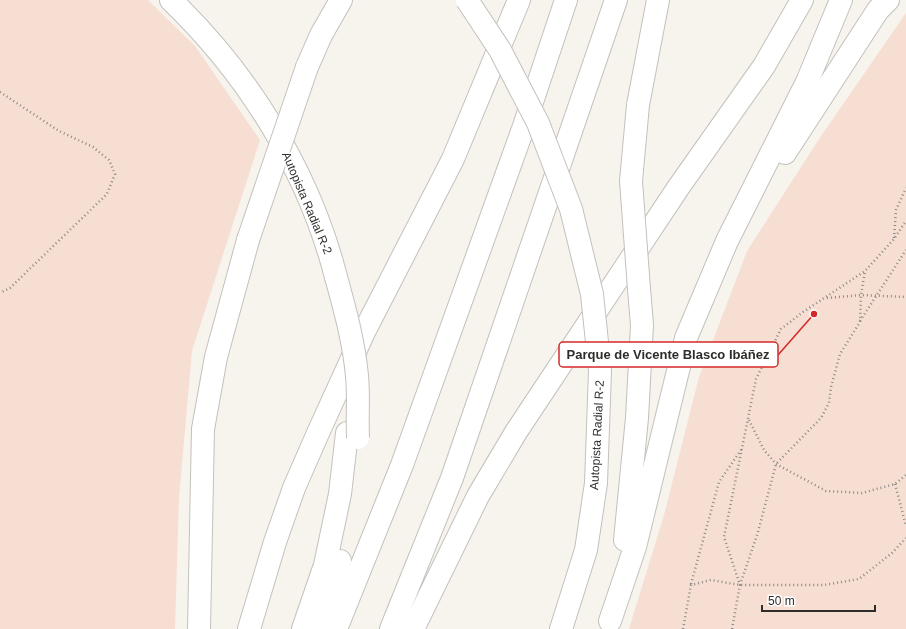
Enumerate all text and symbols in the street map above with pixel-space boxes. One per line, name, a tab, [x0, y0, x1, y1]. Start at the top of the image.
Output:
street label: Autopista Radial R-2	[279, 150, 335, 257]
callout: Parque de Vicente Blasco Ibáñez	[559, 342, 778, 367]
text: Parque de Vicente Blasco Ibáñez	[567, 347, 770, 362]
street label: Autopista Radial R-2	[587, 379, 607, 490]
scale bar	[762, 587, 875, 613]
text: 50 m	[768, 594, 795, 608]

